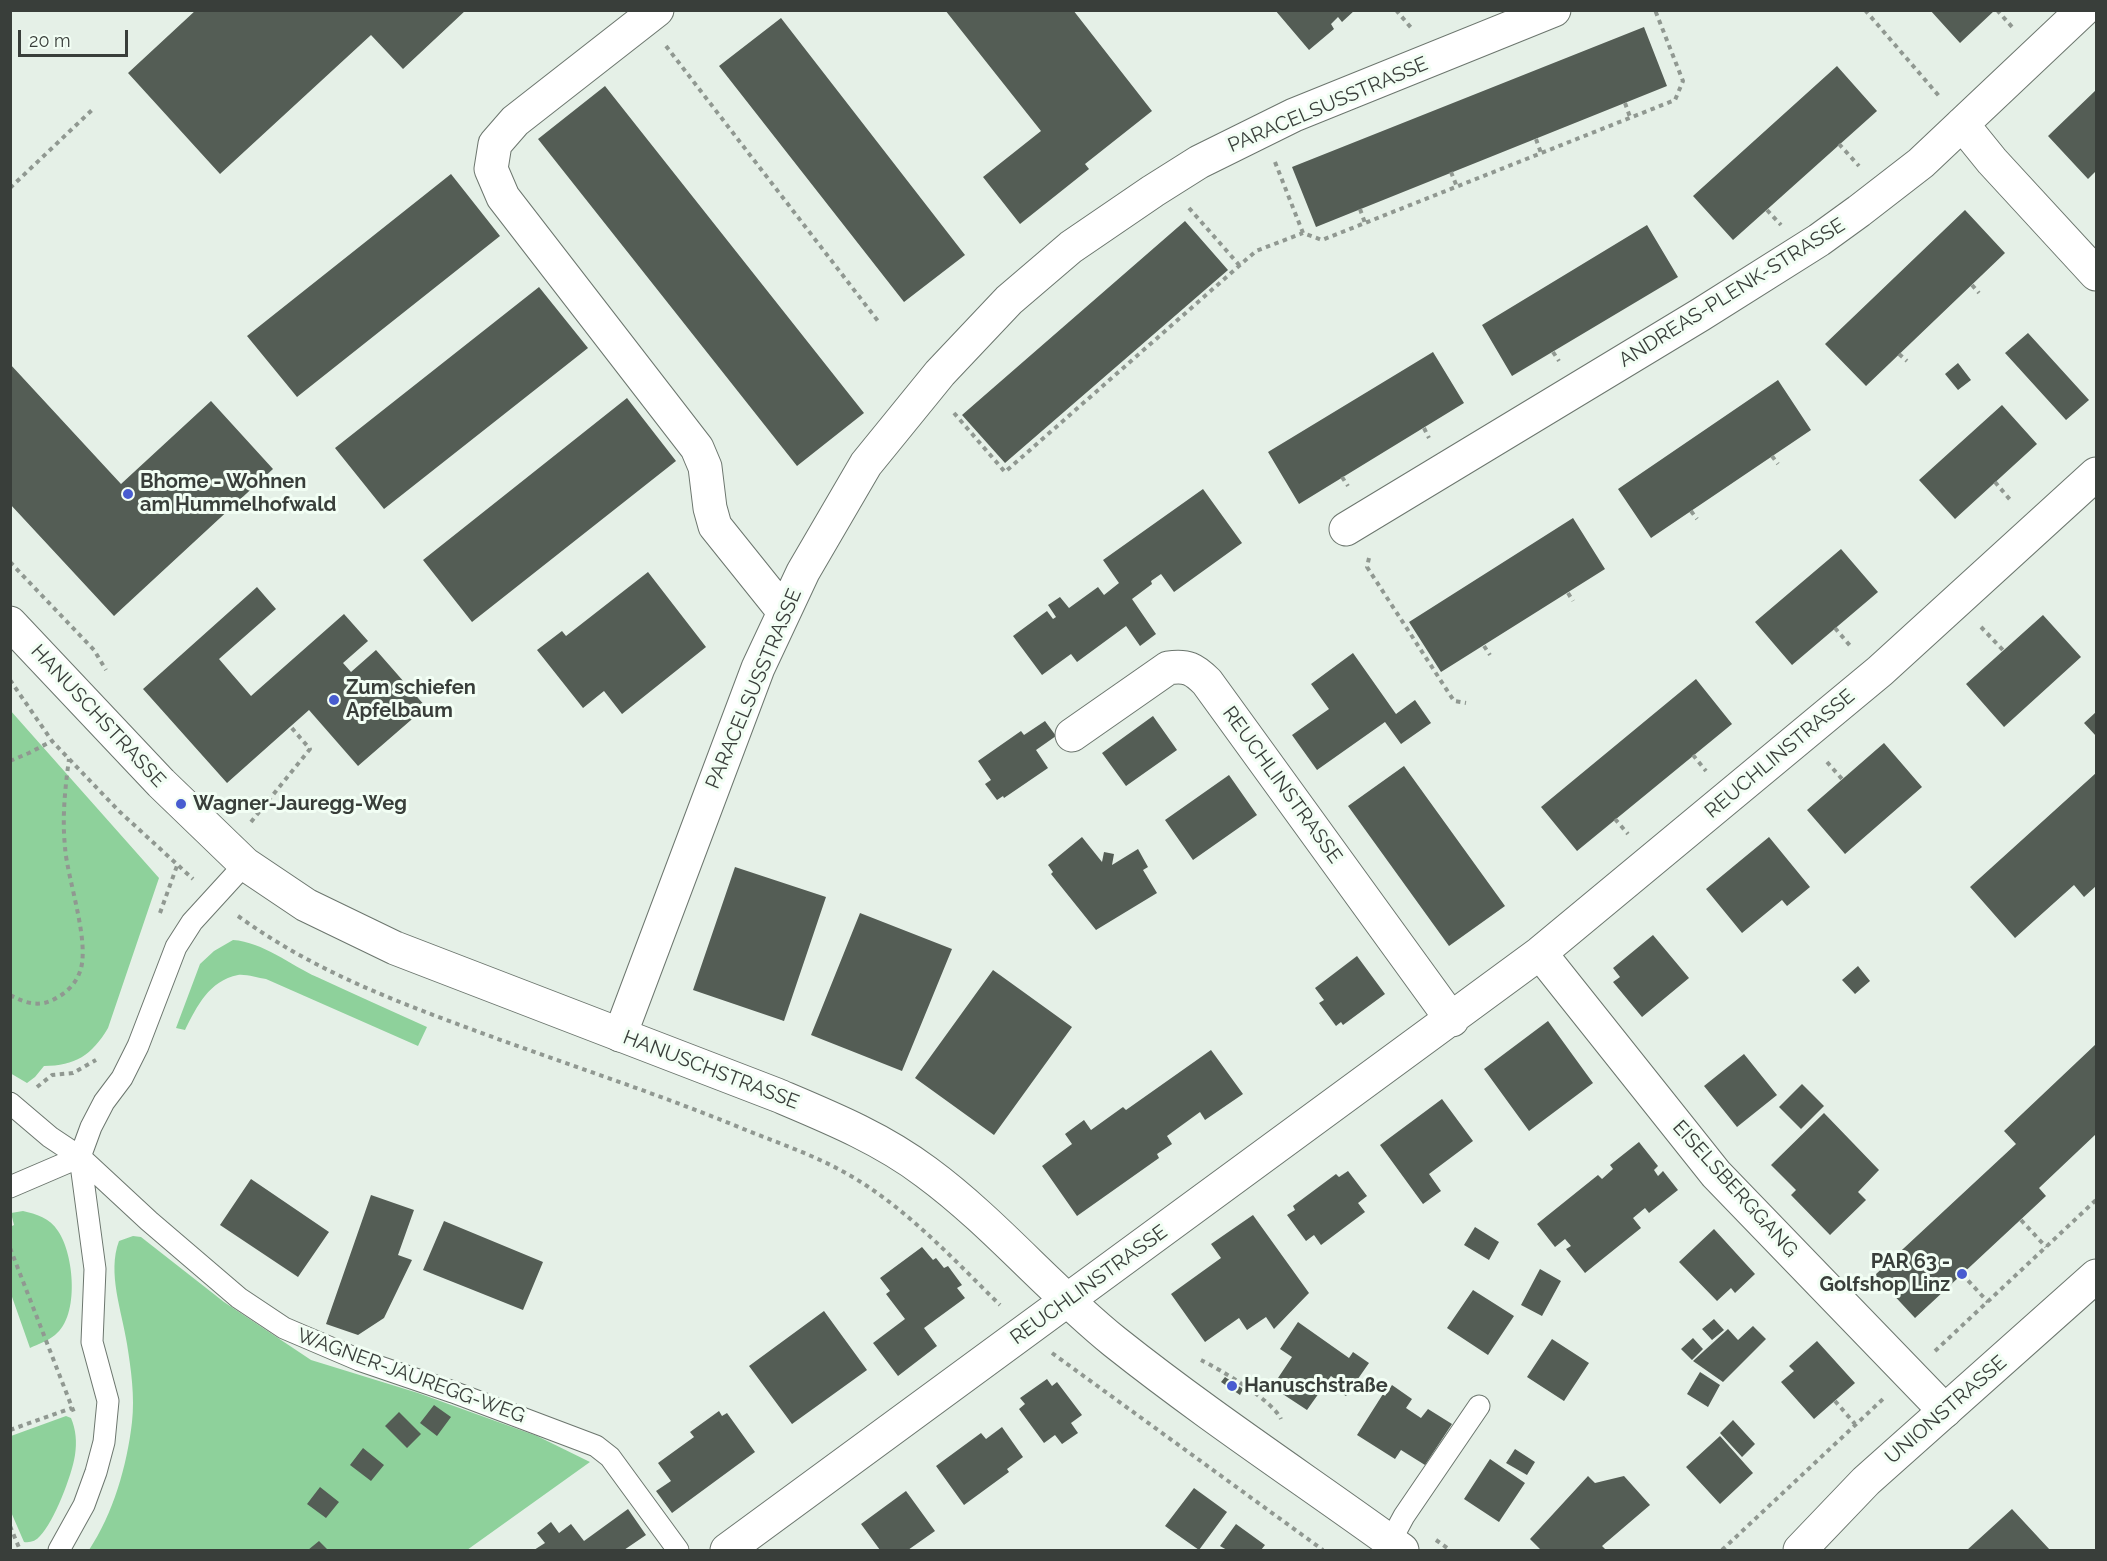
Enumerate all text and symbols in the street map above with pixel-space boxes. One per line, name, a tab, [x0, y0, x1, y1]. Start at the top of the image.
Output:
scale bar	[21, 18, 130, 56]
text: 20 m	[29, 30, 71, 51]
street label: PARACELSUSSTRASSE	[1224, 52, 1432, 158]
street label: ANDREAS-PLENK-STRASSE	[1614, 213, 1850, 373]
place label: Bhome - Wohnen am Hummelhofwald	[140, 470, 336, 517]
marker: Bhome - Wohnen am Hummelhofwald	[121, 487, 135, 501]
street label: PARACELSUSSTRASSE	[701, 585, 807, 793]
street label: HANUSCHSTRASSE	[26, 640, 170, 792]
place label: Zum schiefen Apfelbaum	[346, 676, 476, 723]
street label: REUCHLINSTRASSE	[1700, 684, 1860, 824]
marker: Zum schiefen Apfelbaum	[327, 693, 341, 707]
street label: REUCHLINSTRASSE	[1217, 702, 1347, 868]
place label: Wagner-Jauregg-Weg	[193, 792, 407, 816]
marker: Wagner-Jauregg-Weg	[174, 797, 188, 811]
street label: HANUSCHSTRASSE	[620, 1025, 802, 1115]
street label: EISELSBERGGANG	[1667, 1116, 1803, 1262]
street label: REUCHLINSTRASSE	[1006, 1220, 1172, 1350]
place label: PAR 63 - Golfshop Linz	[1819, 1250, 1950, 1297]
marker: PAR 63 - Golfshop Linz	[1955, 1267, 1969, 1281]
street label: WAGNER-JAUREGG-WEG	[294, 1324, 528, 1428]
street label: UNIONSTRASSE	[1880, 1351, 2012, 1469]
place label: Hanuschstraße	[1244, 1374, 1388, 1398]
marker: Hanuschstraße	[1225, 1379, 1239, 1393]

